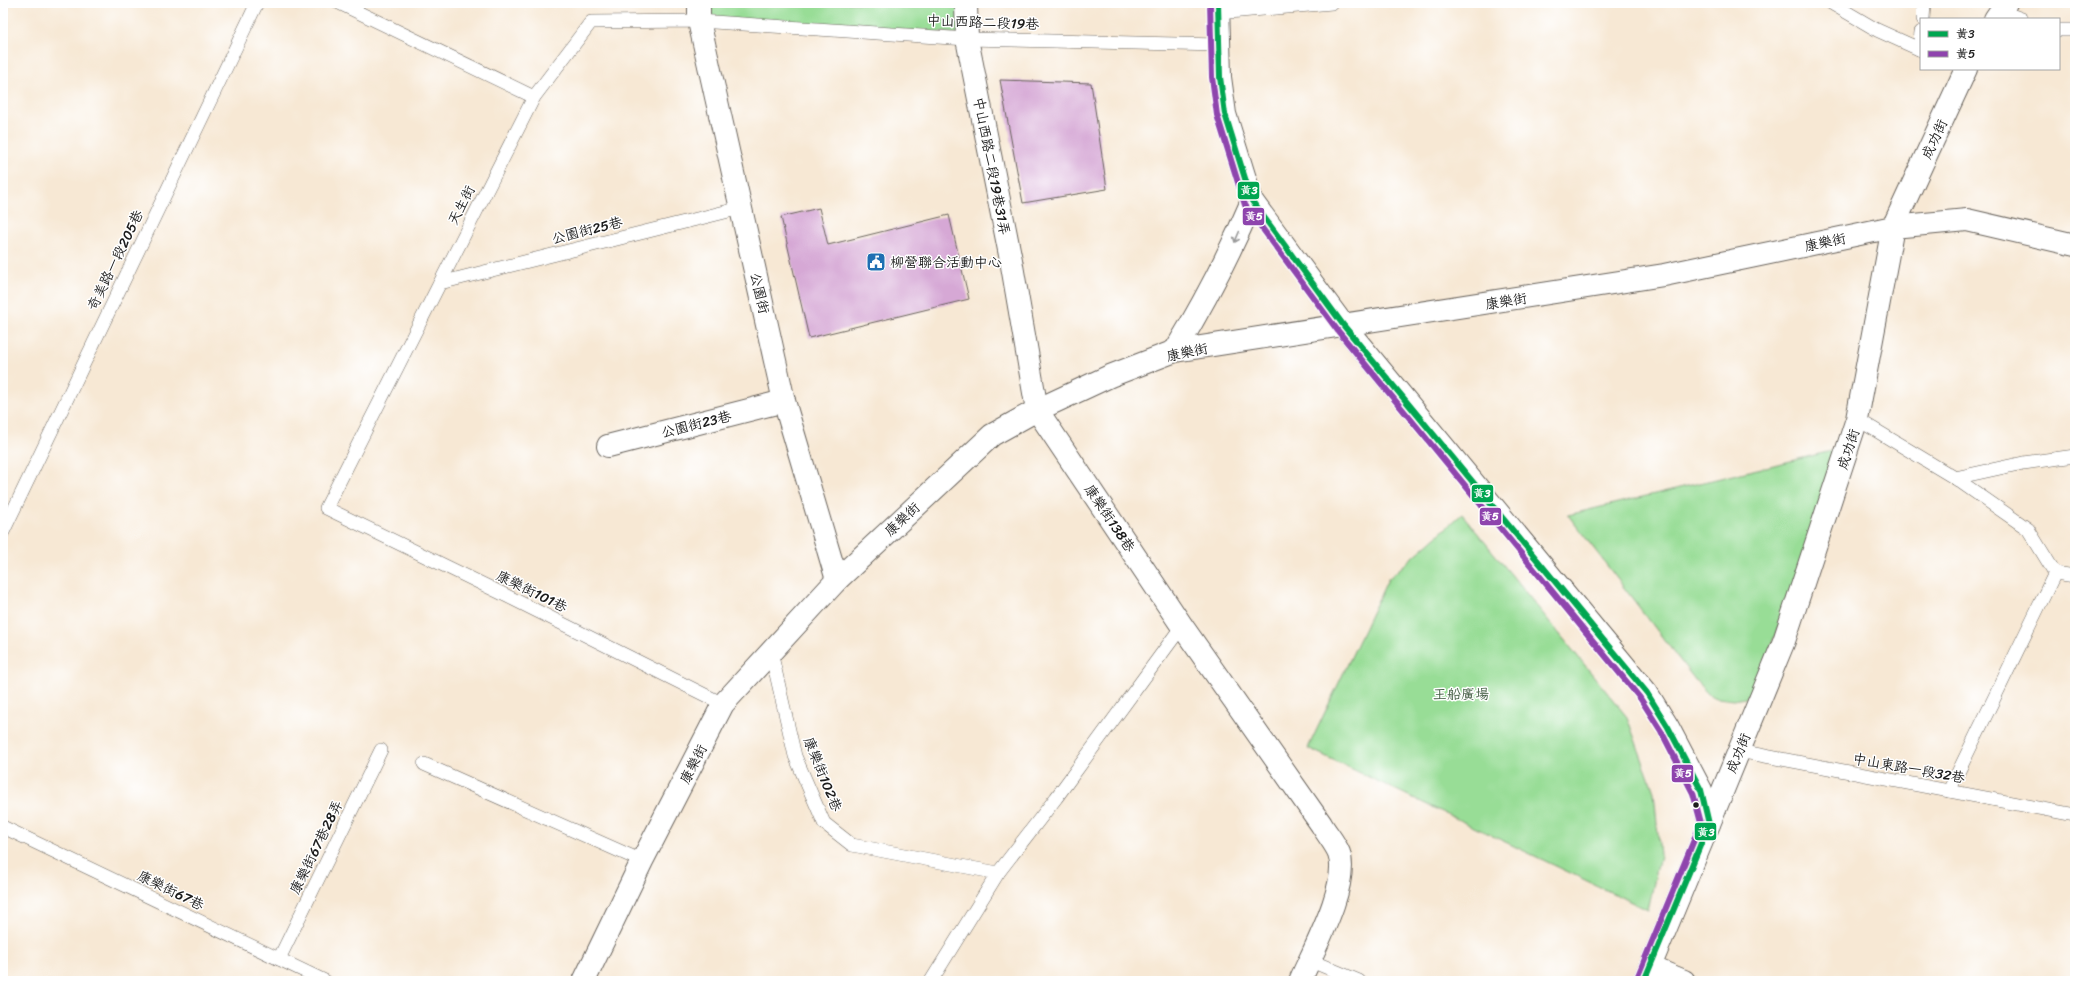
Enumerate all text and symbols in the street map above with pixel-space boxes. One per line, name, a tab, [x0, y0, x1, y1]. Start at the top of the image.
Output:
street label: 中山西路二段19巷	[926, 8, 1041, 37]
legend	[1920, 18, 2060, 70]
text: 黃3	[1956, 23, 1975, 45]
text: 黃5	[1956, 43, 1975, 65]
street label: 中山西路二段19巷31弄	[966, 95, 1017, 237]
street label: 成功街	[1914, 115, 1955, 164]
street label: 天生街	[441, 181, 482, 230]
line badge: 黃3	[1237, 181, 1260, 200]
text: 黃3	[1240, 181, 1258, 200]
street label: 奇美路一段205巷	[80, 205, 151, 315]
line badge: 黃5	[1242, 207, 1265, 226]
text: 黃5	[1245, 207, 1263, 226]
street label: 公園街25巷	[549, 209, 626, 251]
street label: 康樂街	[1802, 226, 1848, 259]
one-way arrow	[1232, 230, 1240, 242]
place label: 柳營聯合活動中心	[890, 250, 1002, 275]
public building icon: 柳營聯合活動中心	[865, 251, 887, 273]
street label: 公園街	[743, 270, 776, 316]
street label: 康樂街	[1483, 286, 1529, 317]
street label: 康樂街	[1164, 336, 1210, 369]
street label: 公園街23巷	[658, 403, 735, 445]
street label: 成功街	[1830, 425, 1867, 473]
street label: 康樂街138巷	[1077, 479, 1142, 558]
line badge: 黃3	[1471, 484, 1494, 503]
text: 黃3	[1473, 484, 1491, 503]
street label: 康樂街	[878, 496, 926, 543]
line badge: 黃5	[1479, 507, 1502, 526]
text: 黃5	[1481, 507, 1499, 526]
street label: 康樂街101巷	[492, 563, 573, 620]
park label: 王船廣場	[1433, 682, 1489, 707]
street label: 成功街	[1719, 729, 1758, 777]
street label: 康樂街102巷	[796, 733, 849, 816]
street label: 康樂街	[673, 740, 714, 789]
street label: 中山東路一段32巷	[1851, 746, 1968, 791]
line badge: 黃5	[1671, 764, 1694, 783]
text: 黃5	[1674, 764, 1692, 783]
street label: 康樂街67巷28弄	[283, 796, 350, 899]
unlabelled marker	[1691, 800, 1701, 810]
line badge: 黃3	[1694, 822, 1717, 841]
text: 黃3	[1697, 823, 1715, 842]
street label: 康樂街67巷	[133, 863, 209, 918]

